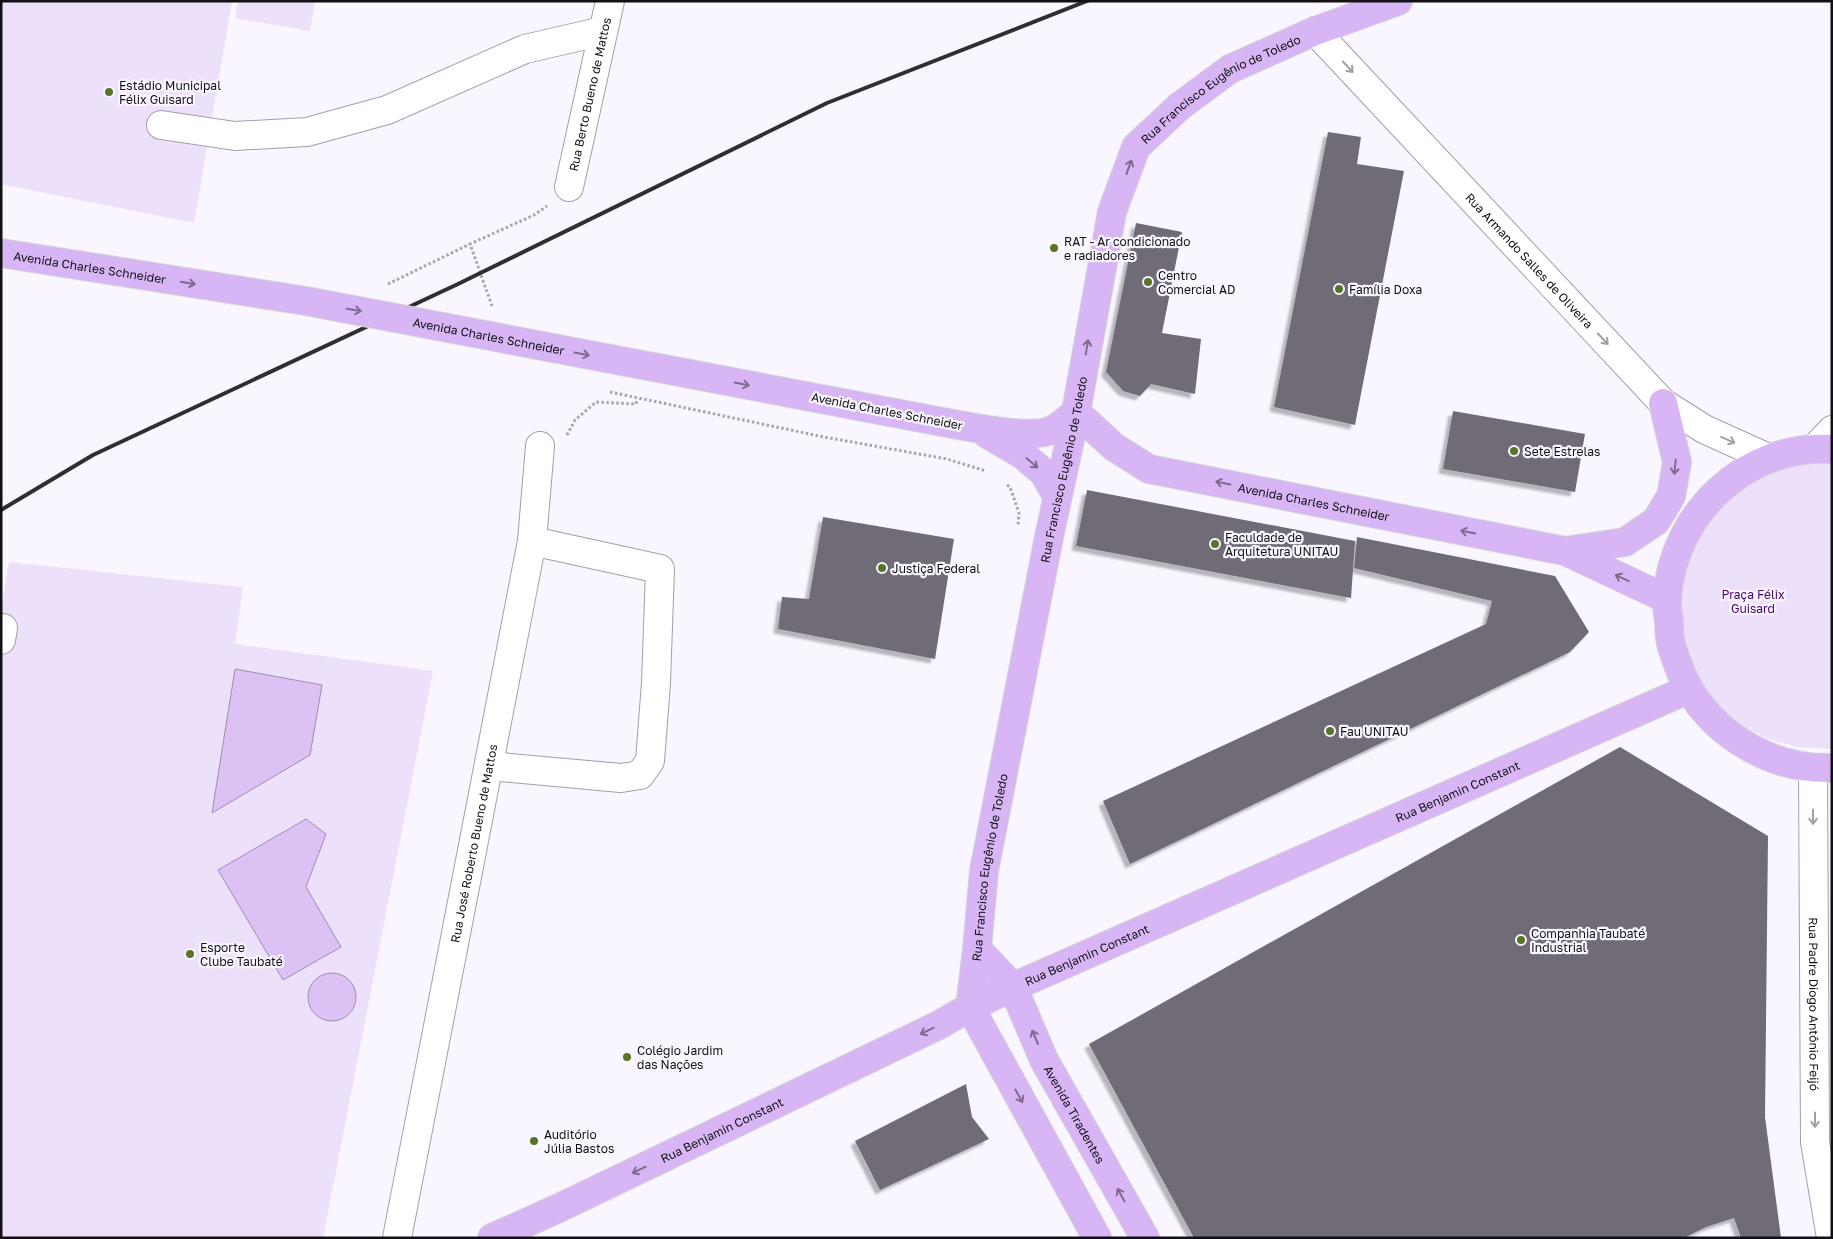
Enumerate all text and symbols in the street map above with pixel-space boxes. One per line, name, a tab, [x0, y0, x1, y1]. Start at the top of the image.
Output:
street label: Rua Berto Bueno de Mattos	[565, 16, 614, 173]
street label: Rua Francisco Eugênio de Toledo	[1137, 31, 1303, 147]
one-way arrow	[1342, 60, 1354, 73]
place label: Estádio Municipal Félix Guisard	[119, 78, 221, 107]
marker: Estádio Municipal Félix Guisard	[103, 86, 115, 98]
one-way arrow	[1125, 160, 1134, 175]
street label: Rua Armando Salles de Oliveira	[1463, 190, 1596, 331]
place label: RAT - Ar condicionado e radiadores	[1064, 234, 1190, 263]
marker: RAT - Ar condicionado e radiadores	[1048, 242, 1060, 254]
street label: Avenida Charles Schneider	[13, 248, 167, 286]
place label: Centro Comercial AD	[1158, 268, 1235, 297]
marker: Centro Comercial AD	[1142, 276, 1154, 288]
one-way arrow	[179, 278, 195, 288]
place label: Família Doxa	[1349, 282, 1422, 297]
marker: Família Doxa	[1333, 283, 1345, 295]
one-way arrow	[346, 305, 362, 315]
street label: Avenida Charles Schneider	[412, 314, 566, 358]
one-way arrow	[1597, 332, 1609, 345]
one-way arrow	[1083, 339, 1093, 355]
one-way arrow	[574, 349, 590, 359]
street label: Rua Francisco Eugênio de Toledo	[1037, 375, 1090, 564]
one-way arrow	[734, 380, 750, 389]
street label: Avenida Charles Schneider	[810, 389, 964, 433]
one-way arrow	[1720, 435, 1735, 445]
place label: Sete Estrelas	[1524, 444, 1600, 459]
marker: Sete Estrelas	[1508, 445, 1520, 457]
one-way arrow	[1025, 457, 1038, 468]
one-way arrow	[1670, 459, 1680, 475]
one-way arrow	[1215, 478, 1231, 488]
street label: Avenida Charles Schneider	[1237, 479, 1391, 524]
one-way arrow	[1460, 527, 1476, 536]
place label: Faculdade de Arquitetura UNITAU	[1225, 530, 1338, 559]
marker: Faculdade de Arquitetura UNITAU	[1209, 538, 1221, 550]
place label: Justiça Federal	[892, 561, 980, 576]
marker: Justiça Federal	[876, 562, 888, 574]
one-way arrow	[1615, 573, 1630, 583]
park label: Praça Félix Guisard	[1721, 587, 1785, 616]
place label: Fau UNITAU	[1340, 724, 1409, 739]
marker: Fau UNITAU	[1324, 725, 1336, 737]
street label: Rua José Roberto Bueno de Mattos	[447, 743, 500, 944]
street label: Rua Benjamin Constant	[1393, 757, 1522, 825]
street label: Rua Francisco Eugênio de Toledo	[968, 772, 1010, 962]
one-way arrow	[1808, 808, 1818, 825]
street label: Rua Padre Diogo Antônio Feijó	[1806, 917, 1822, 1091]
street label: Rua Benjamin Constant	[1022, 920, 1151, 988]
place label: Companhia Taubaté Industrial	[1531, 926, 1645, 955]
marker: Companhia Taubaté Industrial	[1515, 934, 1527, 946]
place label: Esporte Clube Taubaté	[200, 940, 283, 969]
marker: Esporte Clube Taubaté	[184, 948, 196, 960]
one-way arrow	[920, 1027, 935, 1036]
one-way arrow	[1029, 1030, 1039, 1045]
place label: Colégio Jardim das Nações	[637, 1043, 723, 1072]
marker: Colégio Jardim das Nações	[621, 1051, 633, 1063]
street label: Avenida Tiradentes	[1041, 1063, 1109, 1166]
one-way arrow	[1014, 1088, 1024, 1103]
street label: Rua Benjamin Constant	[658, 1094, 786, 1166]
one-way arrow	[1810, 1111, 1820, 1127]
place label: Auditório Júlia Bastos	[544, 1127, 614, 1156]
marker: Auditório Júlia Bastos	[528, 1135, 540, 1147]
one-way arrow	[632, 1165, 647, 1175]
one-way arrow	[1115, 1189, 1125, 1203]

